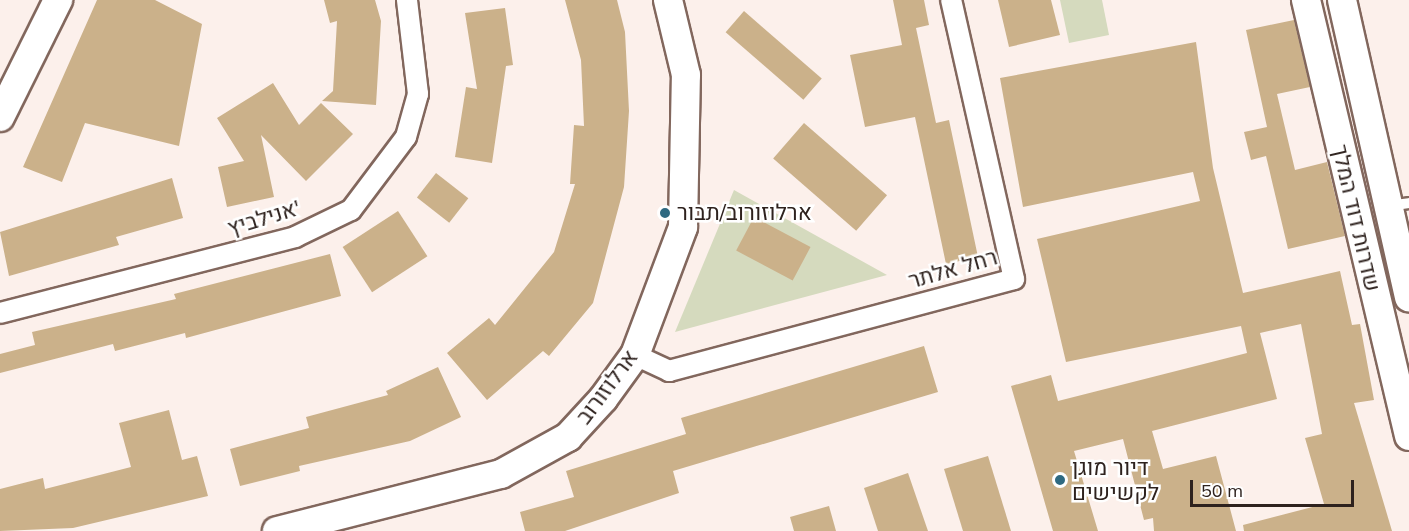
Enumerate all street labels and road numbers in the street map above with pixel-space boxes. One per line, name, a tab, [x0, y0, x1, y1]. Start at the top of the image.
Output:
street label: שדרות דוד המלך	[1326, 142, 1386, 294]
street label: אנילביץ'	[224, 194, 304, 242]
street label: רחל אלתר	[906, 244, 1000, 294]
street label: ארלוזורוב	[571, 345, 643, 429]

